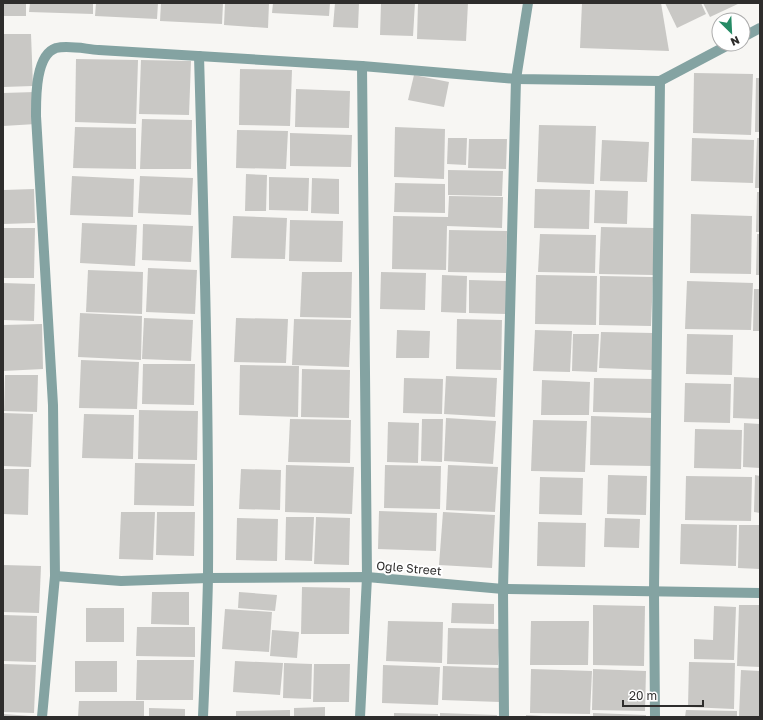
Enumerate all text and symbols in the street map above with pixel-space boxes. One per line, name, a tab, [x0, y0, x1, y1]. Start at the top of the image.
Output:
north arrow	[711, 12, 751, 52]
text: N	[729, 34, 742, 49]
street label: Ogle Street	[376, 558, 442, 578]
scale bar	[623, 682, 703, 708]
text: 20 m	[629, 688, 657, 703]

